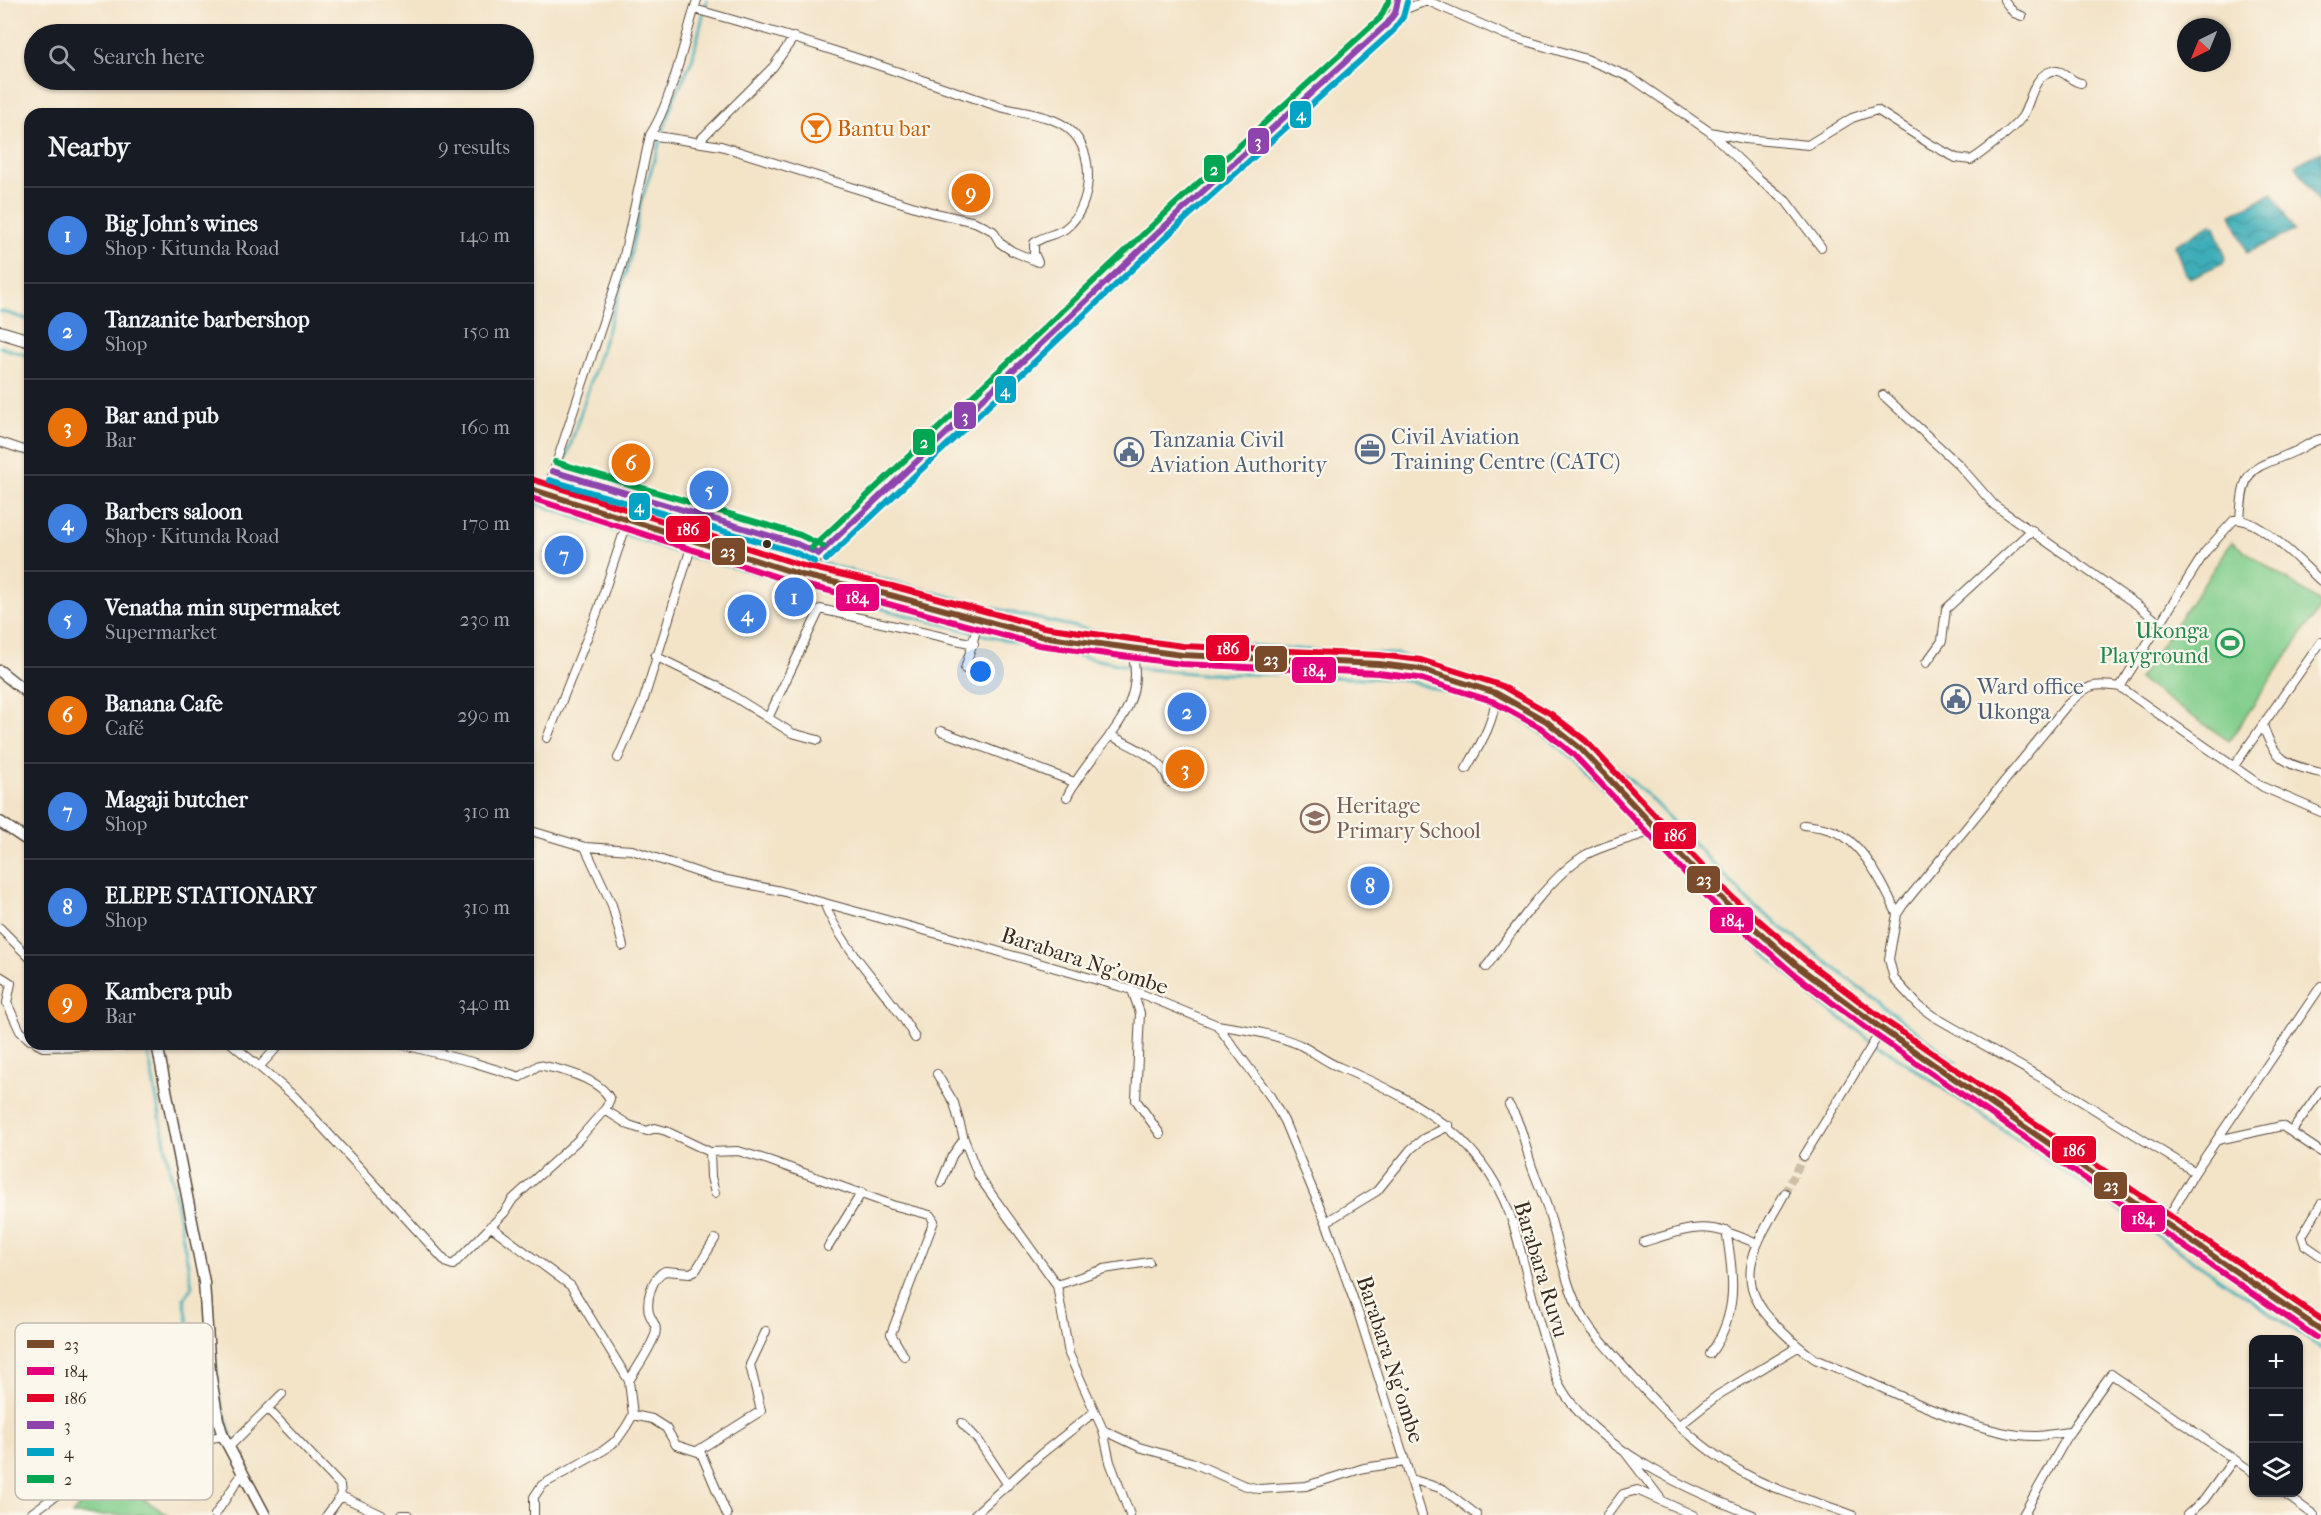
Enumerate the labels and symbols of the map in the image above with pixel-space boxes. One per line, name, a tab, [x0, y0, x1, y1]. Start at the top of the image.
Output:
north arrow	[2177, 18, 2231, 72]
line badge: 4	[1289, 100, 1312, 129]
text: 4	[1295, 105, 1307, 125]
bar icon: Bantu bar	[800, 112, 832, 144]
place label: Bantu bar	[837, 116, 931, 142]
line badge: 3	[1247, 127, 1270, 155]
text: 3	[1255, 132, 1261, 152]
line badge: 2	[1203, 154, 1226, 183]
text: 2	[1210, 160, 1218, 179]
pin: 9	[952, 170, 990, 216]
line badge: 4	[994, 375, 1017, 404]
text: 4	[999, 381, 1011, 401]
line badge: 3	[953, 401, 977, 430]
text: 3	[962, 407, 968, 427]
place label: Civil Aviation Training Centre (CATC)	[1391, 424, 1620, 475]
place label: Tanzania Civil Aviation Authority	[1149, 427, 1328, 478]
line badge: 2	[912, 428, 936, 456]
text: 2	[920, 433, 928, 452]
office icon: Civil Aviation Training Centre (CATC)	[1354, 433, 1386, 465]
public building icon: Tanzania Civil Aviation Authority	[1113, 436, 1145, 468]
pin: 6	[612, 440, 650, 486]
pin: 5	[690, 468, 728, 512]
line badge: 4	[628, 492, 651, 521]
text: 4	[633, 497, 645, 517]
line badge: 186	[665, 515, 711, 543]
text: 186	[677, 520, 700, 539]
pin: 7	[544, 532, 584, 578]
line badge: 23	[711, 537, 746, 566]
unlabelled marker	[761, 538, 773, 550]
text: 23	[721, 542, 735, 562]
pin: 1	[774, 574, 814, 620]
line badge: 184	[835, 583, 880, 612]
text: 184	[845, 588, 870, 608]
pin: 4	[728, 592, 766, 636]
place label: Ukonga Playground	[2099, 618, 2210, 669]
sports icon: Ukonga Playground	[2214, 627, 2246, 659]
line badge: 186	[1205, 634, 1250, 662]
text: 186	[1217, 639, 1240, 658]
line badge: 23	[1254, 645, 1288, 673]
text: 23	[1264, 650, 1278, 670]
line badge: 184	[1291, 656, 1337, 684]
your location	[966, 657, 995, 686]
text: 184	[1302, 661, 1327, 681]
place label: Ward office Ukonga	[1976, 674, 2084, 725]
public building icon: Ward office Ukonga	[1940, 683, 1972, 715]
pin: 2	[1168, 690, 1206, 734]
pin: 3	[1166, 746, 1204, 792]
place label: Heritage Primary School	[1336, 793, 1481, 844]
school or university icon: Heritage Primary School	[1299, 802, 1331, 834]
line badge: 186	[1652, 821, 1697, 850]
text: 186	[1664, 826, 1687, 845]
pin: 8	[1350, 864, 1390, 908]
line badge: 23	[1686, 865, 1721, 894]
text: 23	[1697, 870, 1711, 890]
line badge: 184	[1709, 906, 1754, 934]
text: 184	[1720, 911, 1745, 931]
street label: Barabara Ng'ombe	[998, 922, 1172, 1000]
line badge: 186	[2051, 1135, 2097, 1164]
text: 186	[2063, 1141, 2086, 1160]
line badge: 23	[2093, 1171, 2128, 1200]
text: 23	[2104, 1176, 2118, 1196]
street label: Barabara Ruvu	[1508, 1198, 1574, 1341]
line badge: 184	[2120, 1204, 2166, 1233]
text: 184	[2131, 1209, 2156, 1229]
street label: Barabara Ng'ombe	[1351, 1273, 1429, 1446]
legend	[15, 1323, 213, 1500]
text: 23	[64, 1335, 79, 1354]
text: 184	[64, 1362, 88, 1381]
text: 186	[64, 1389, 87, 1408]
text: 3	[64, 1416, 71, 1435]
text: 4	[64, 1443, 74, 1462]
text: 2	[64, 1470, 72, 1489]

